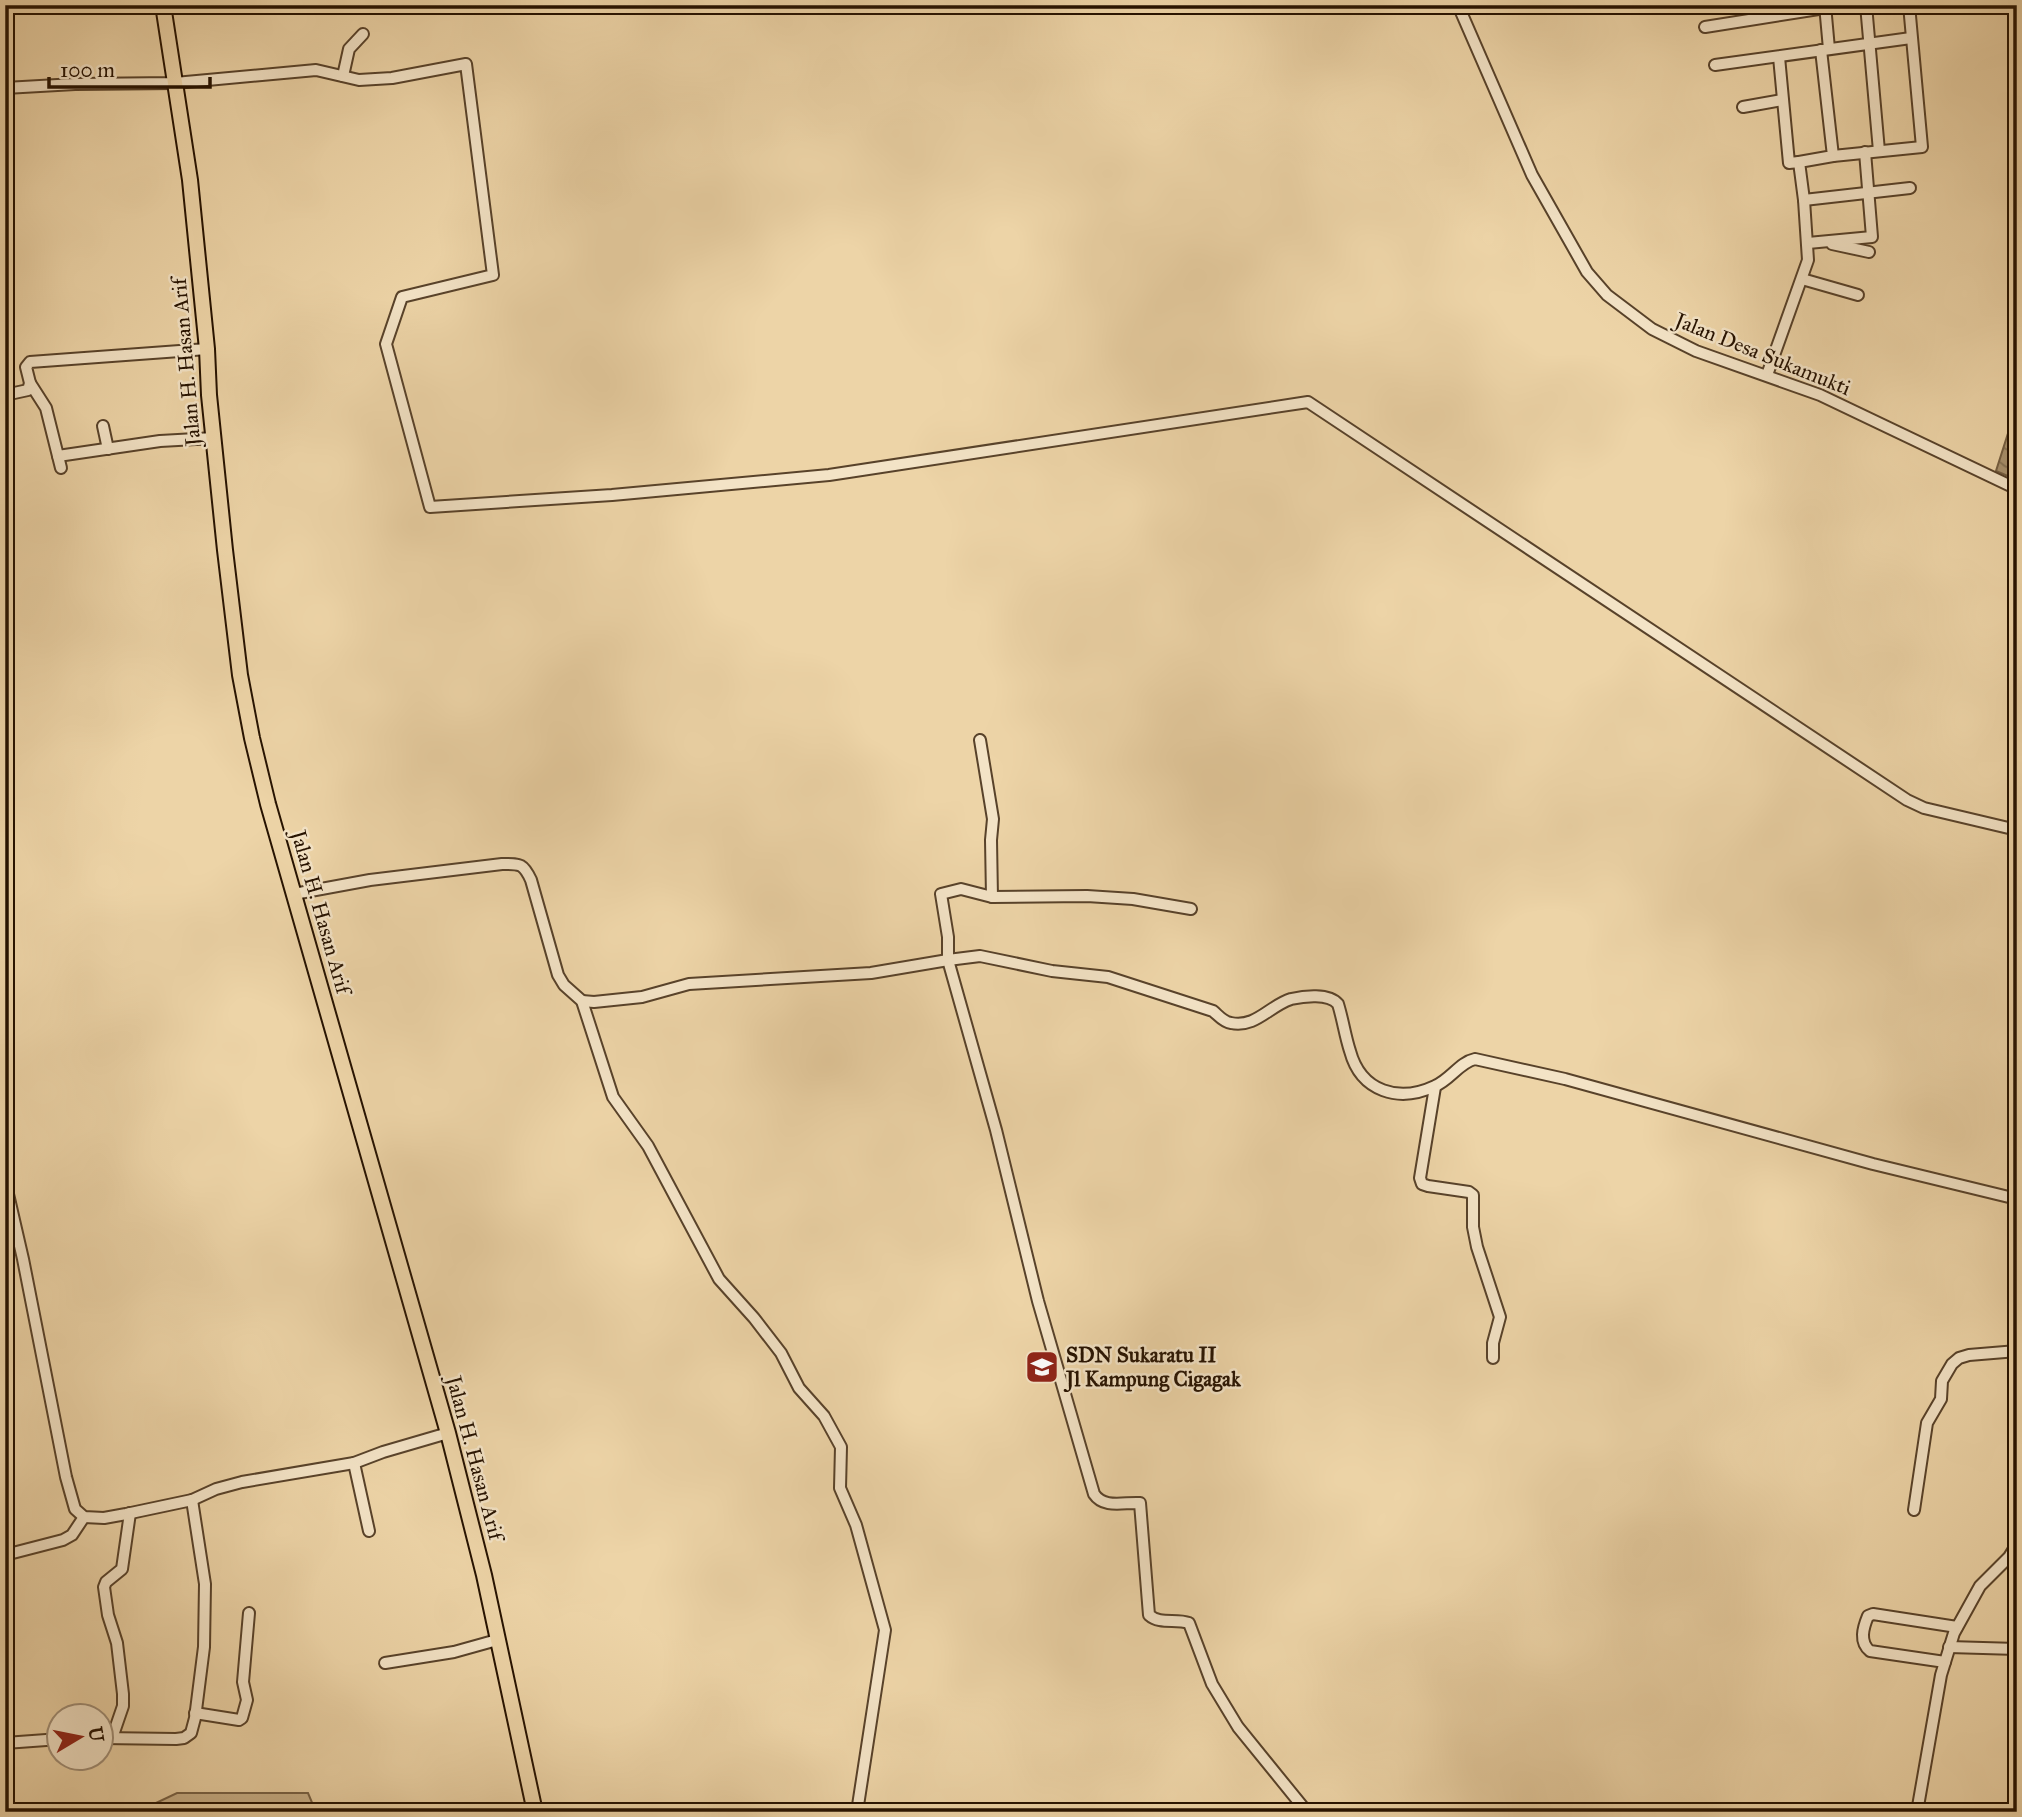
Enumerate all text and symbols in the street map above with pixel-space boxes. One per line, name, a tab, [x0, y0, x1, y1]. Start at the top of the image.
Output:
scale bar	[49, 46, 210, 90]
text: 100 m	[60, 57, 115, 83]
street label: Jalan H. Hasan Arif	[165, 274, 206, 449]
street label: Jalan Desa Sukamukti	[1670, 306, 1855, 401]
street label: Jalan H. Hasan Arif	[285, 825, 358, 999]
place label: SDN Sukaratu II Jl Kampung Cigagak	[1063, 1342, 1242, 1393]
school or university icon: SDN Sukaratu II Jl Kampung Cigagak	[1023, 1348, 1061, 1386]
street label: Jalan H. Hasan Arif	[440, 1371, 510, 1546]
north arrow	[46, 1702, 116, 1772]
text: U	[84, 1725, 109, 1744]

